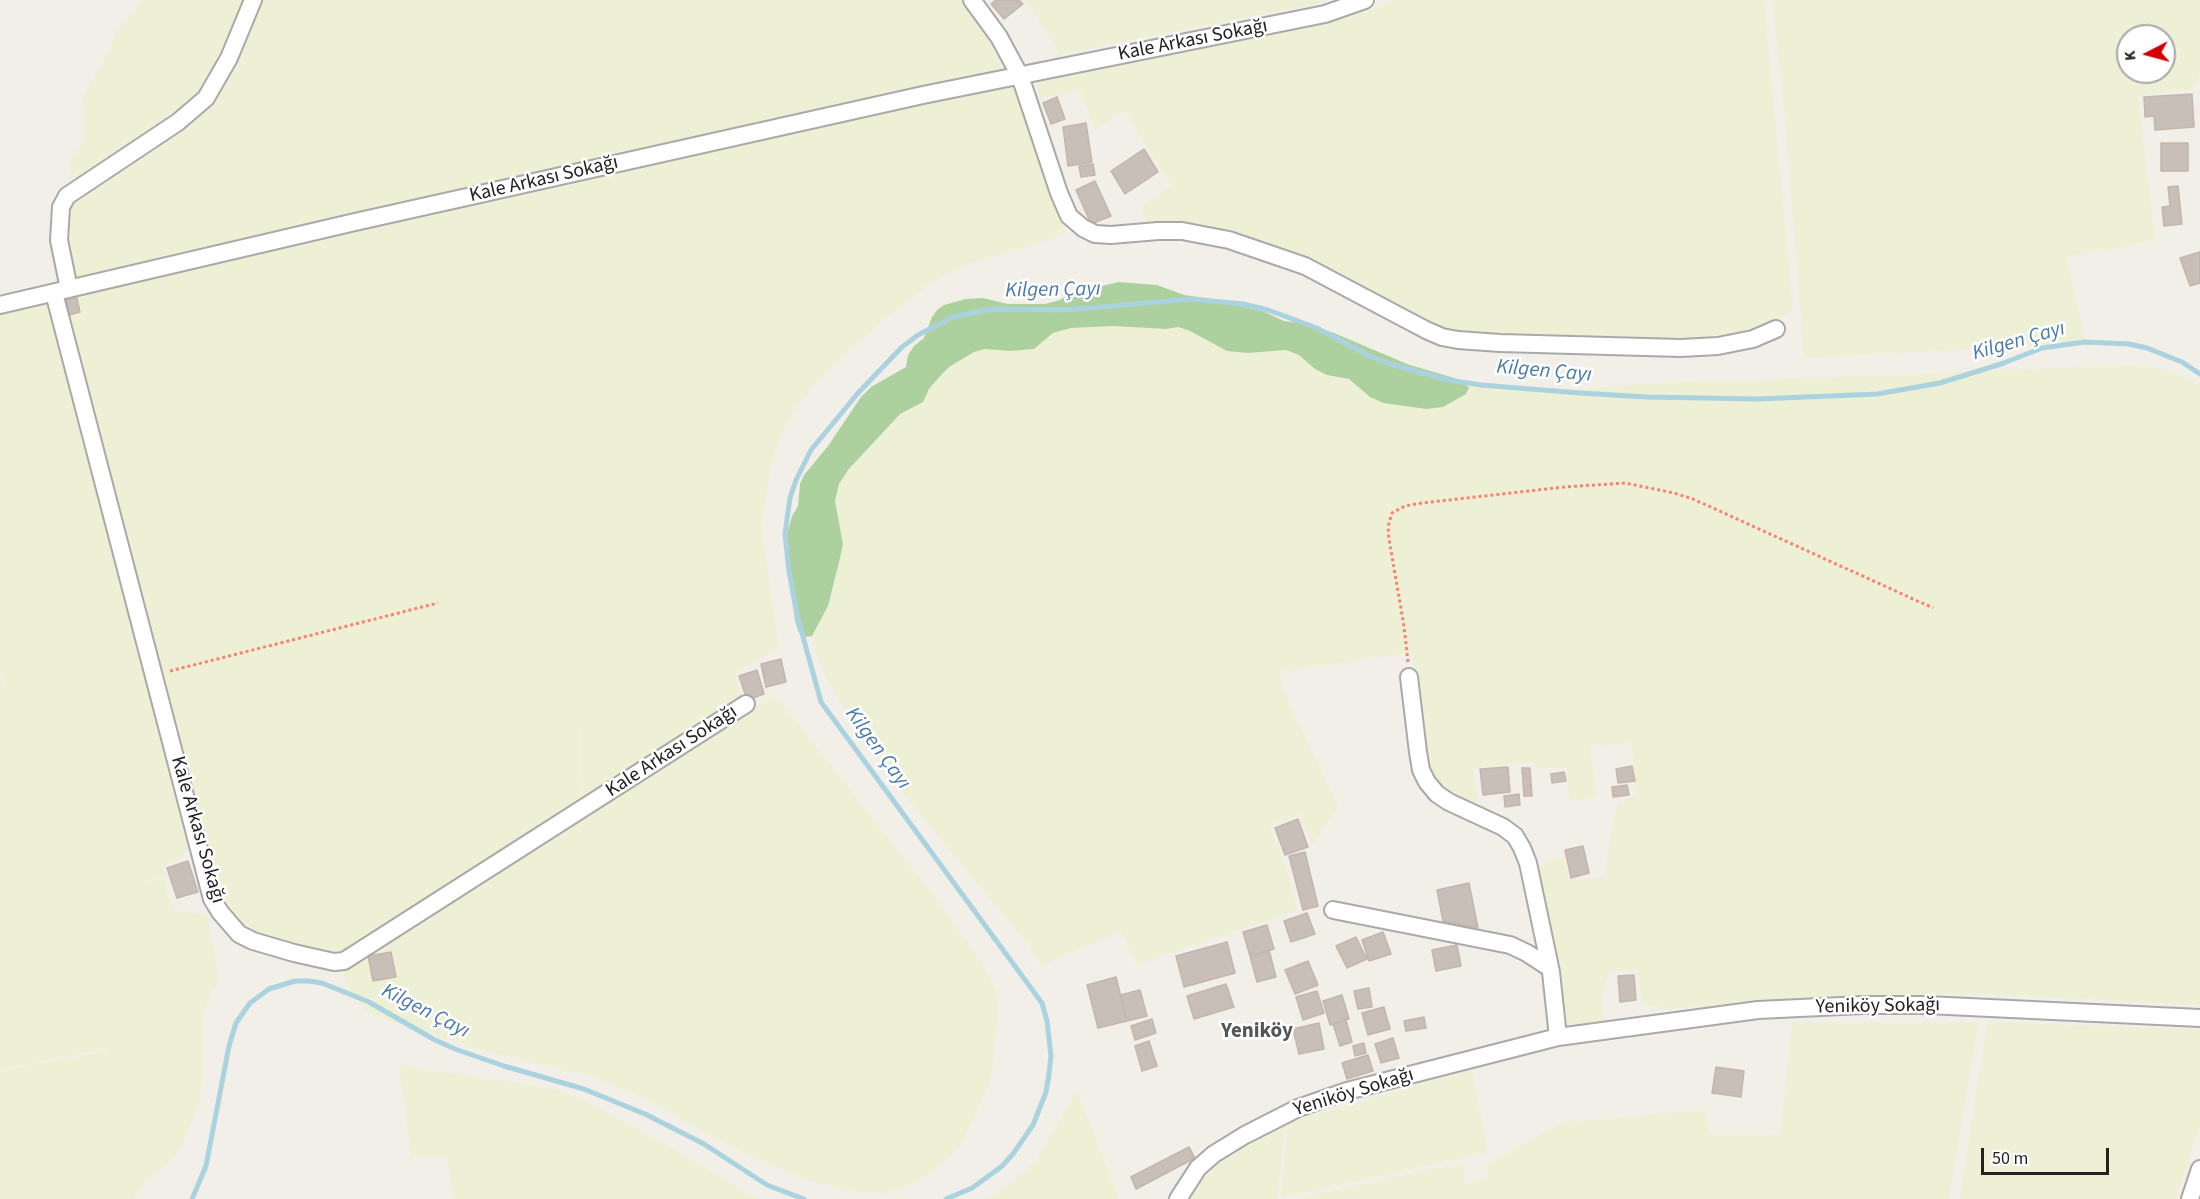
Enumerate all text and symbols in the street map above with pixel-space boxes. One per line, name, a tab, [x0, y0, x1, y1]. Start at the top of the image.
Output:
street label: Kale Arkası Sokağı	[1116, 15, 1270, 67]
north arrow	[2116, 24, 2176, 84]
text: K	[2119, 50, 2142, 62]
street label: Kale Arkası Sokağı	[467, 151, 621, 209]
water label: Kilgen Çayı	[1005, 278, 1101, 304]
water label: Kilgen Çayı	[1970, 317, 2068, 367]
water label: Kilgen Çayı	[1495, 355, 1593, 389]
street label: Kale Arkası Sokağı	[602, 701, 742, 803]
water label: Kilgen Çayı	[839, 703, 915, 795]
street label: Kale Arkası Sokağı	[165, 754, 229, 906]
water label: Kilgen Çayı	[377, 979, 473, 1045]
street label: Yeniköy Sokağı	[1816, 994, 1940, 1020]
district label: Yeniköy	[1221, 1019, 1293, 1045]
street label: Yeniköy Sokağı	[1291, 1063, 1417, 1123]
scale bar	[1984, 1136, 2112, 1174]
text: 50 m	[1992, 1146, 2028, 1171]

